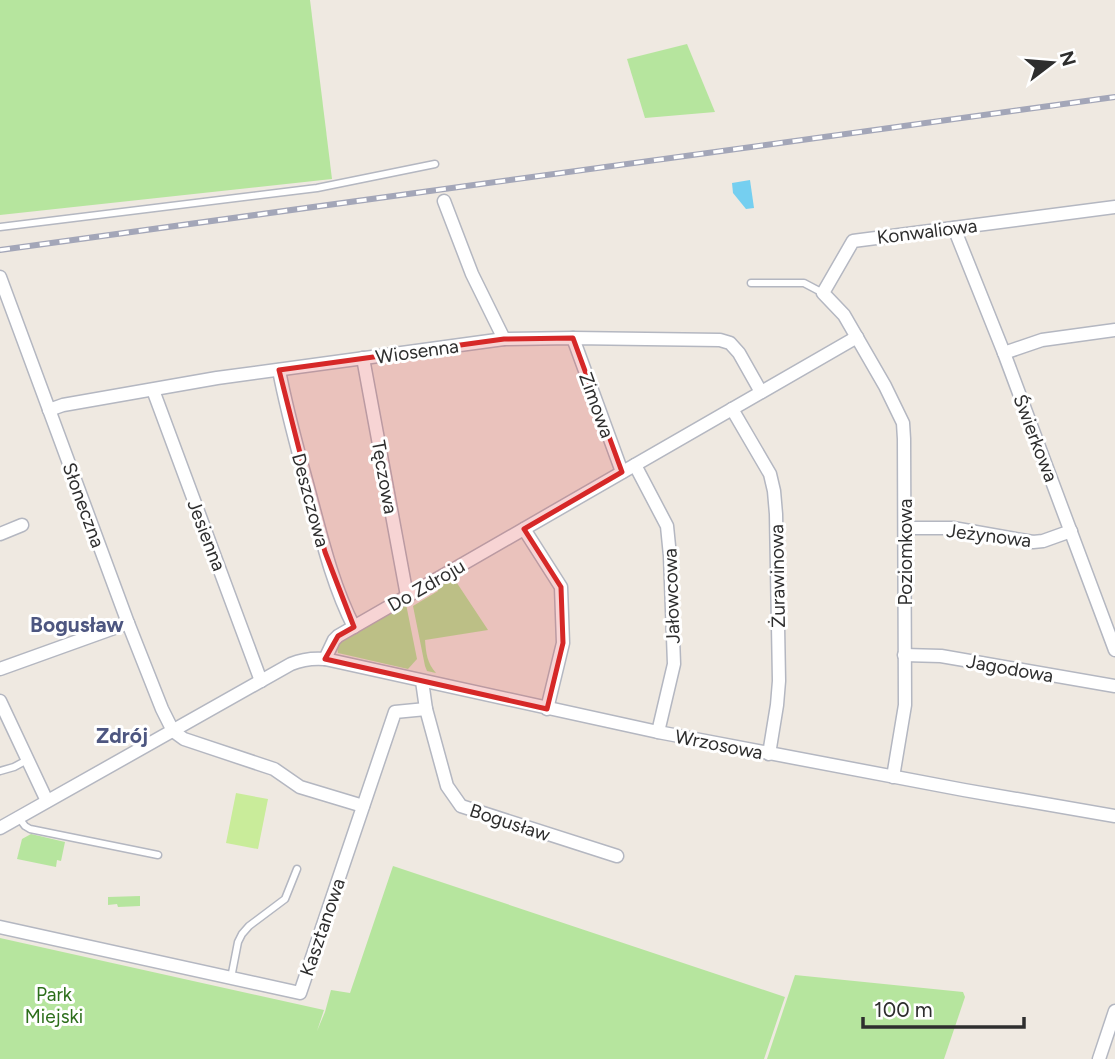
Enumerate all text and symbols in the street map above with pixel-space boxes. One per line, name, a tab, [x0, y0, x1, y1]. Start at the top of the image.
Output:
north arrow	[1017, 28, 1087, 98]
text: N	[1055, 48, 1081, 69]
street label: Konwaliowa	[876, 214, 979, 249]
street label: Wiosenna	[374, 334, 460, 369]
street label: Zimowa	[574, 369, 619, 441]
street label: Świerkowa	[1008, 391, 1063, 485]
street label: Tęczowa	[367, 438, 402, 516]
street label: Deszczowa	[287, 451, 334, 550]
street label: Słoneczna	[58, 459, 110, 551]
street label: Jesienna	[182, 496, 231, 574]
street label: Poziomkowa	[894, 499, 917, 605]
street label: Jeżynowa	[945, 519, 1033, 552]
street label: Żurawinowa	[765, 524, 790, 628]
street label: Jałowcowa	[658, 548, 685, 644]
street label: Do Zdroju	[384, 554, 469, 617]
district label: Bogusław	[30, 612, 124, 637]
street label: Jagodowa	[965, 650, 1055, 687]
district label: Zdrój	[96, 723, 148, 748]
street label: Wrzosowa	[673, 725, 765, 764]
street label: Bogusław	[467, 799, 553, 846]
street label: Kasztanowa	[295, 875, 350, 979]
park label: Park Miejski	[25, 983, 83, 1028]
scale bar	[863, 986, 1024, 1030]
text: 100 m	[874, 997, 933, 1022]

